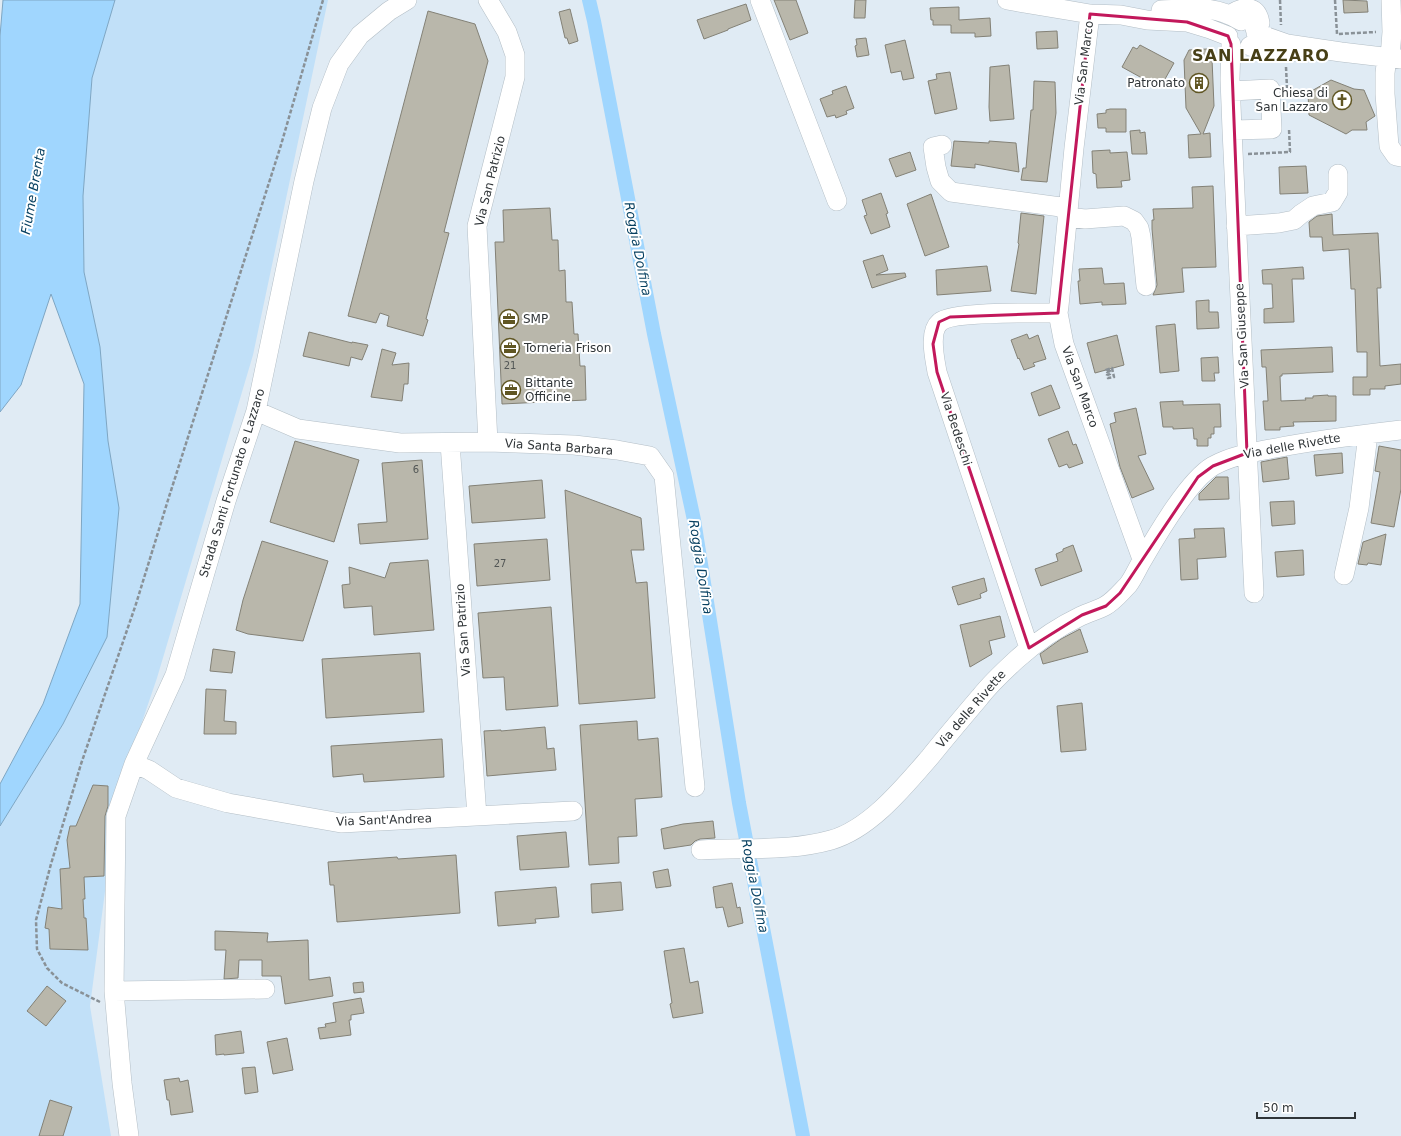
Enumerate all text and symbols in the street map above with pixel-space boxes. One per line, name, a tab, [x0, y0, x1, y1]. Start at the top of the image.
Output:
street label: Via San Marco	[1072, 20, 1096, 106]
district label: SAN LAZZARO	[1192, 46, 1330, 65]
building icon: Patronato	[1188, 72, 1210, 94]
place label: Patronato	[1127, 76, 1185, 90]
place label: Chiesa di San Lazzaro	[1256, 86, 1328, 114]
church icon: Chiesa di San Lazzaro	[1331, 89, 1353, 111]
street label: Via San Patrizio	[472, 134, 508, 228]
water label: Fiume Brenta	[18, 146, 48, 235]
water label: Roggia Dolfina	[622, 201, 654, 297]
street label: Via San Giuseppe	[1232, 283, 1252, 389]
office icon: SMP	[498, 308, 520, 330]
place label: SMP	[523, 312, 548, 326]
office icon: Torneria Frison	[499, 337, 521, 359]
place label: Torneria Frison	[523, 341, 611, 355]
street label: Via San Marco	[1059, 345, 1101, 429]
house number: 21	[504, 360, 516, 371]
place label: Bittante Officine	[525, 376, 573, 404]
office icon: Bittante Officine	[500, 379, 522, 401]
street label: Strada Santi Fortunato e Lazzaro	[197, 387, 267, 579]
street label: Via Bedeschi	[937, 390, 975, 468]
street label: Via delle Rivette	[1242, 431, 1342, 461]
street label: Via Santa Barbara	[504, 436, 614, 458]
house number: 6	[413, 464, 419, 475]
water label: Roggia Dolfina	[686, 519, 716, 615]
house number: 27	[494, 558, 506, 569]
street label: Via San Patrizio	[453, 583, 473, 677]
street label: Via delle Rivette	[933, 667, 1009, 751]
street label: Via Sant'Andrea	[336, 811, 432, 829]
water label: Roggia Dolfina	[739, 838, 771, 934]
scale bar	[1257, 1094, 1355, 1120]
text: 50 m	[1263, 1101, 1294, 1115]

